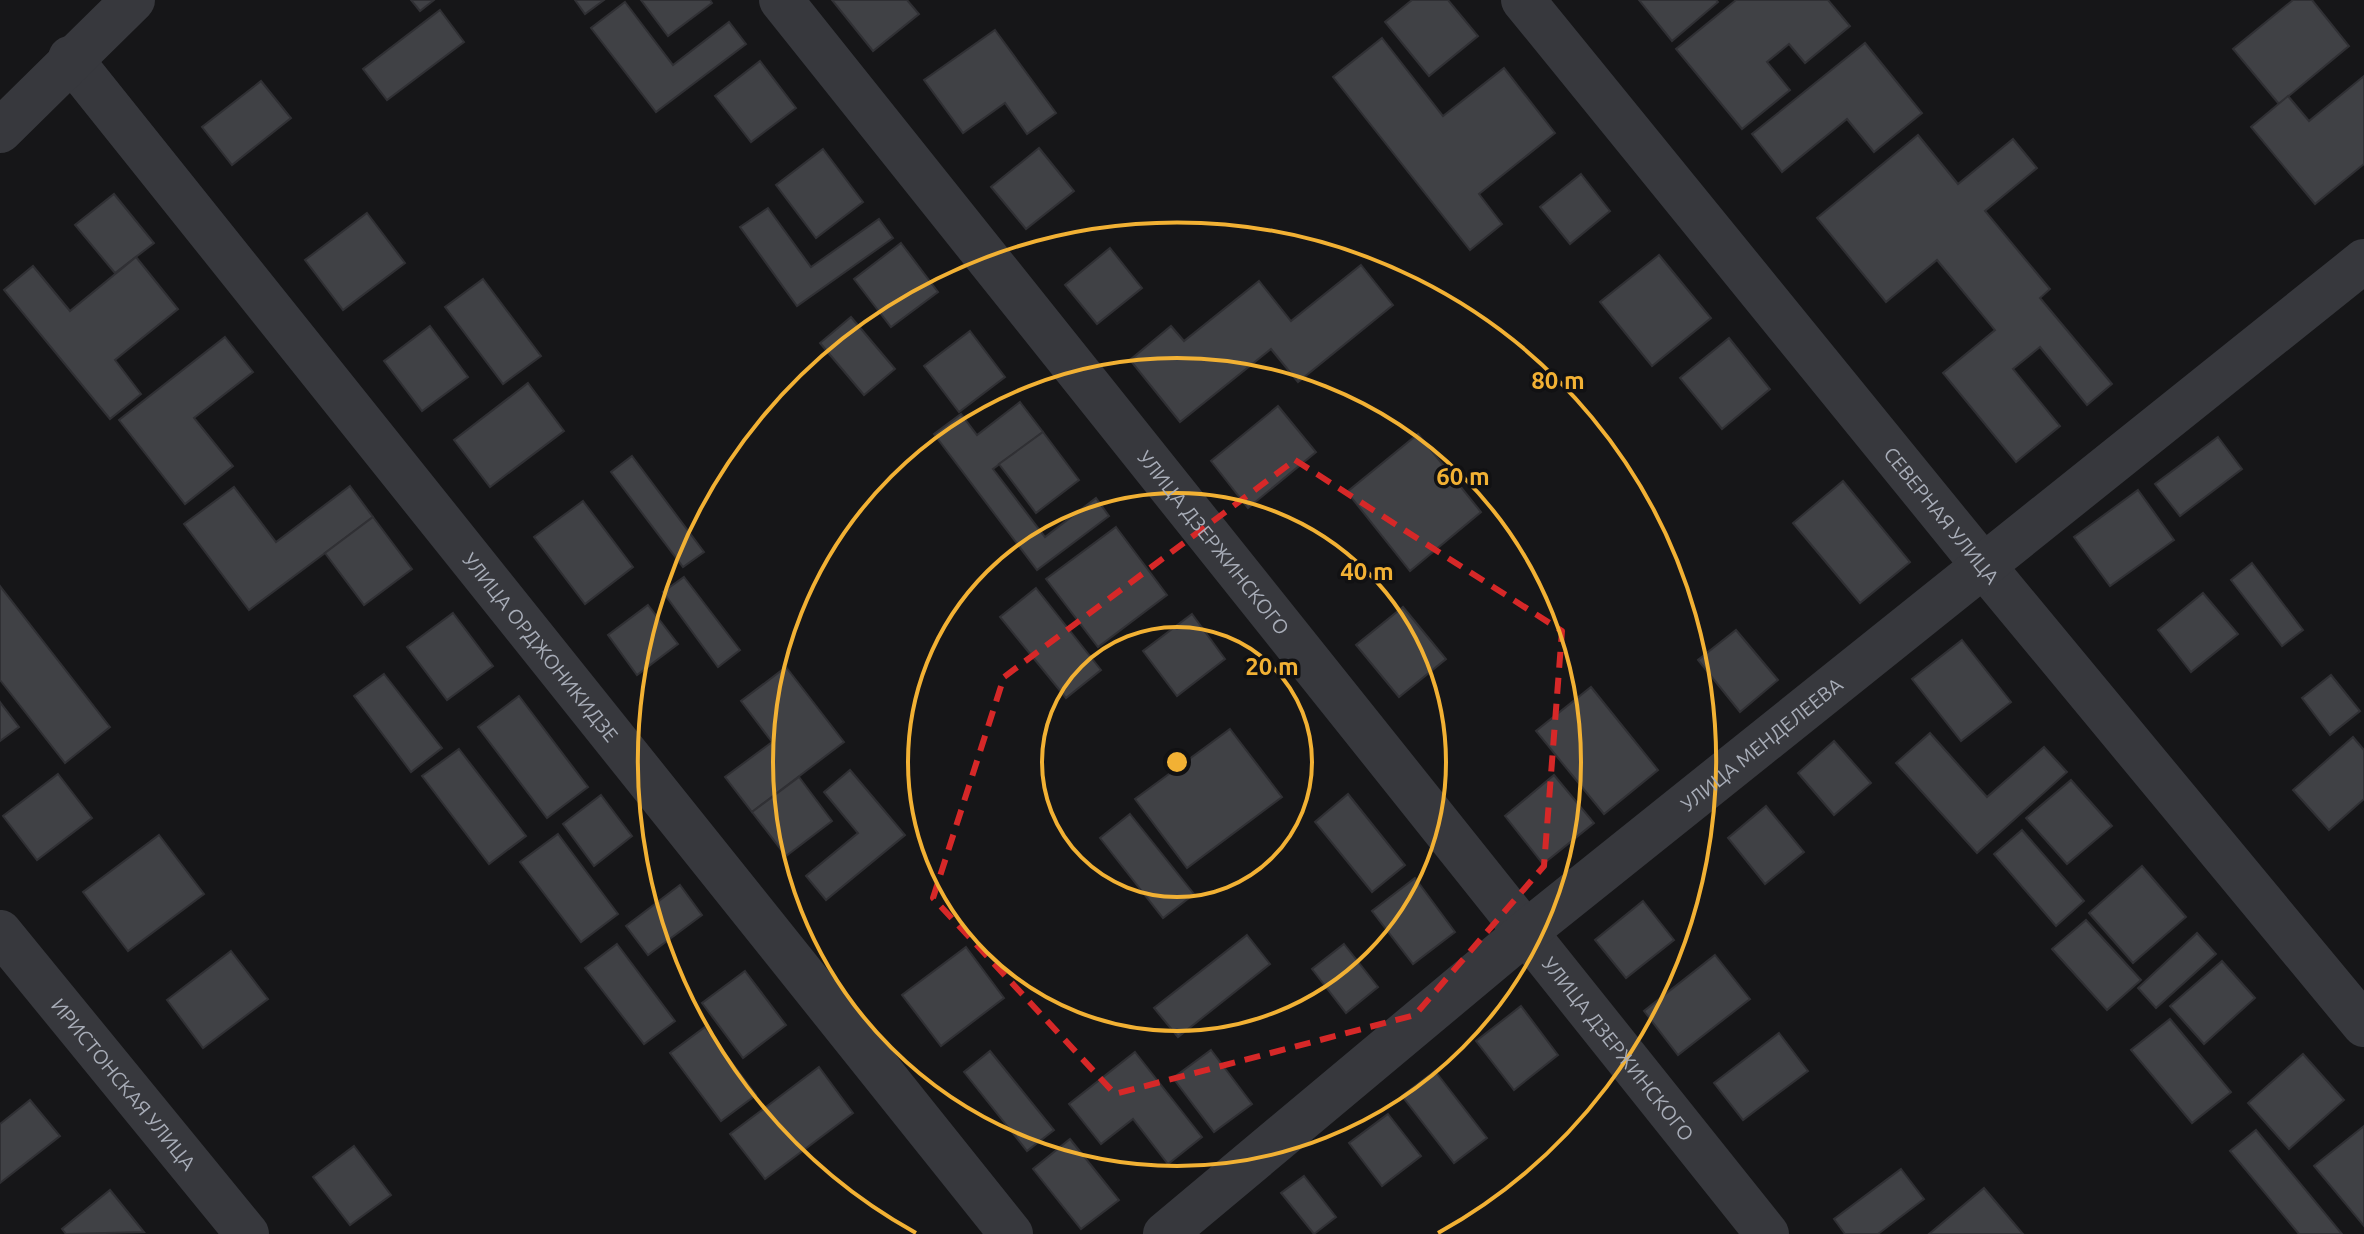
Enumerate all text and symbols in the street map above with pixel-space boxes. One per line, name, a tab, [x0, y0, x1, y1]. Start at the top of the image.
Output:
text: 80 m	[1531, 367, 1585, 394]
street label: СЕВЕРНАЯ УЛИЦА	[1880, 442, 2005, 588]
street label: УЛИЦА ДЗЕРЖИНСКОГО	[1134, 446, 1295, 639]
text: 60 m	[1436, 463, 1490, 490]
street label: УЛИЦА ОРДЖОНИКИДЗЕ	[459, 548, 623, 746]
text: 40 m	[1340, 558, 1394, 585]
text: 20 m	[1245, 653, 1299, 680]
street label: УЛИЦА МЕНДЕЛЕЕВА	[1676, 672, 1847, 815]
centre of rings	[1163, 748, 1191, 776]
street label: УЛИЦА ДЗЕРЖИНСКОГО	[1538, 952, 1699, 1145]
street label: ИРИСТОНСКАЯ УЛИЦА	[47, 993, 201, 1174]

